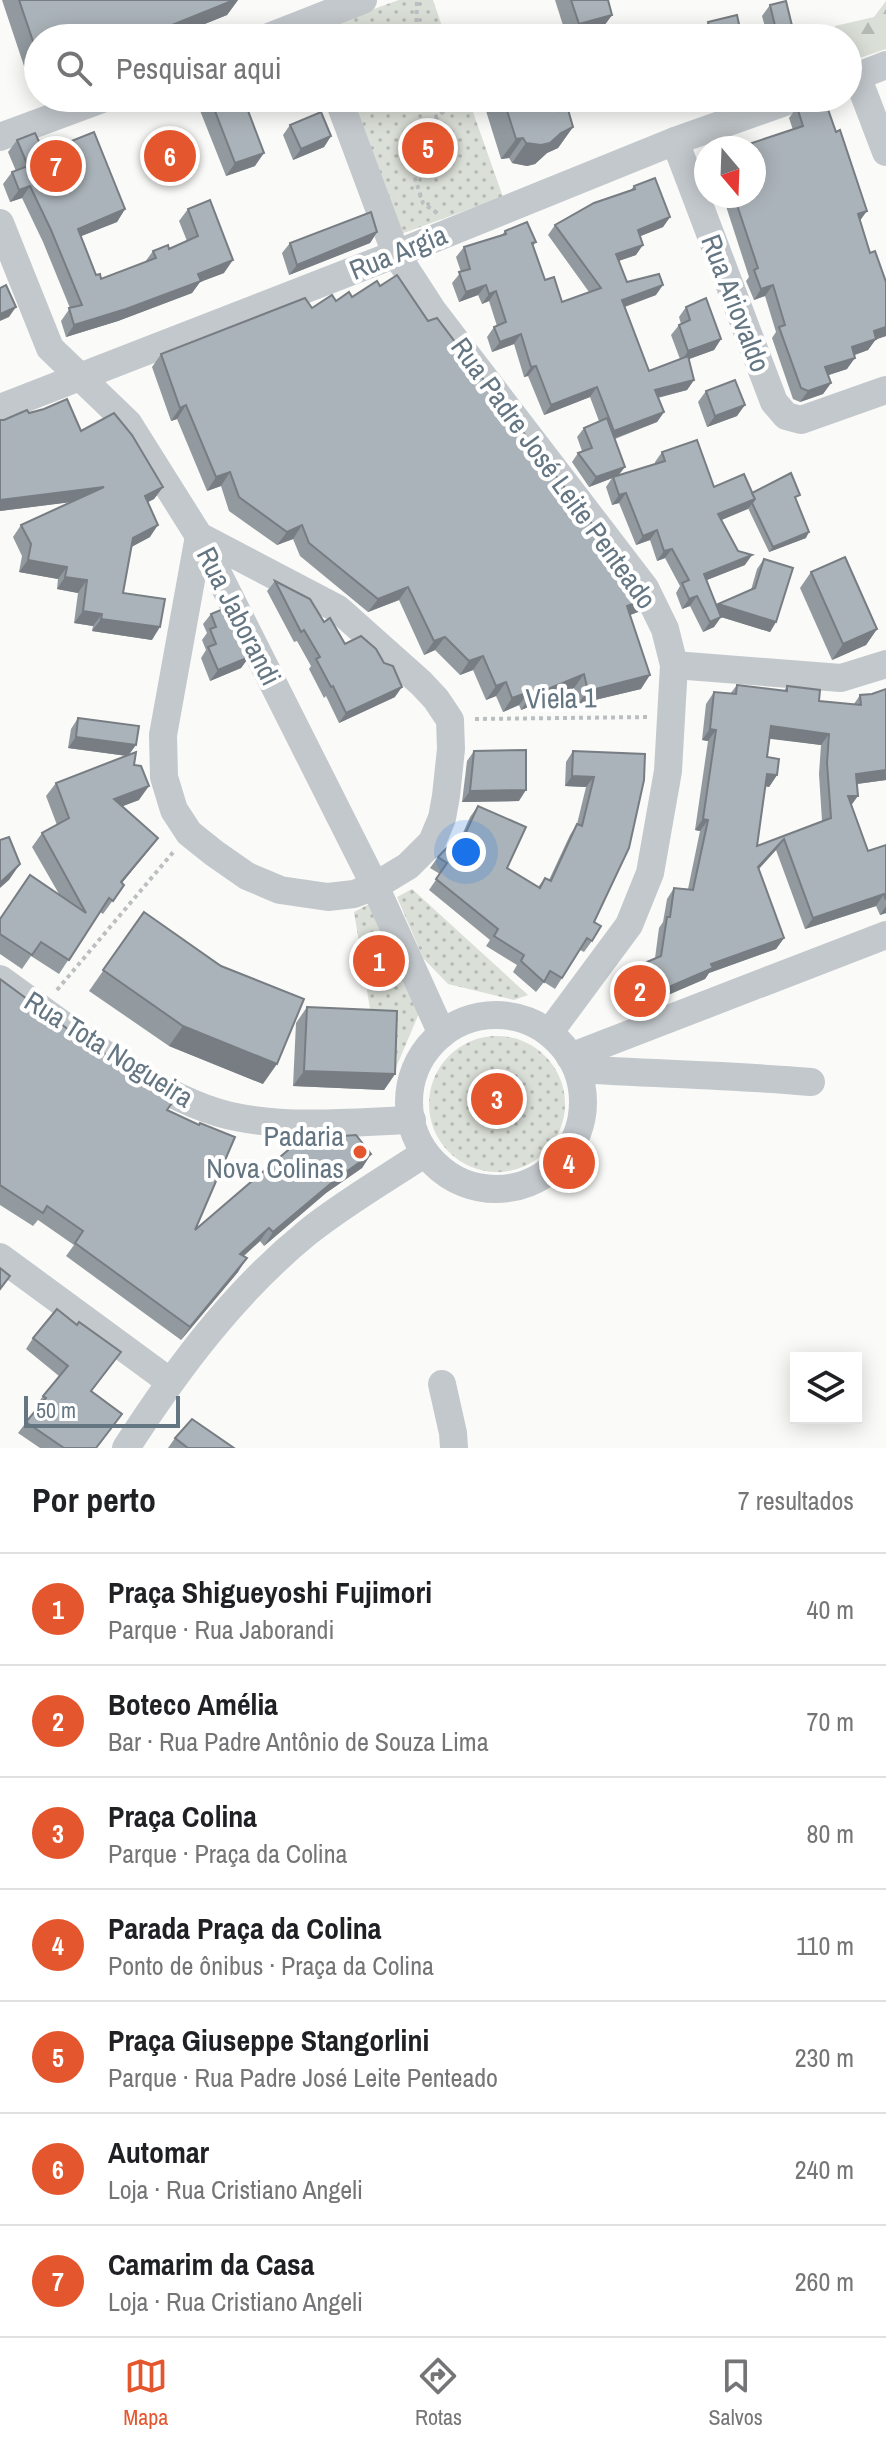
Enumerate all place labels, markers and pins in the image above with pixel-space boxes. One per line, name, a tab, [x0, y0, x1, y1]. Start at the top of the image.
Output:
pin: 5	[402, 118, 454, 178]
pin: 6	[144, 126, 196, 186]
pin: 7	[30, 136, 82, 196]
pin: 1	[353, 931, 405, 991]
pin: 2	[614, 961, 666, 1021]
pin: 3	[471, 1069, 523, 1129]
place label: Padaria Nova Colinas	[206, 1117, 344, 1187]
pin: 4	[543, 1133, 595, 1193]
marker: Padaria Nova Colinas	[351, 1143, 369, 1161]

